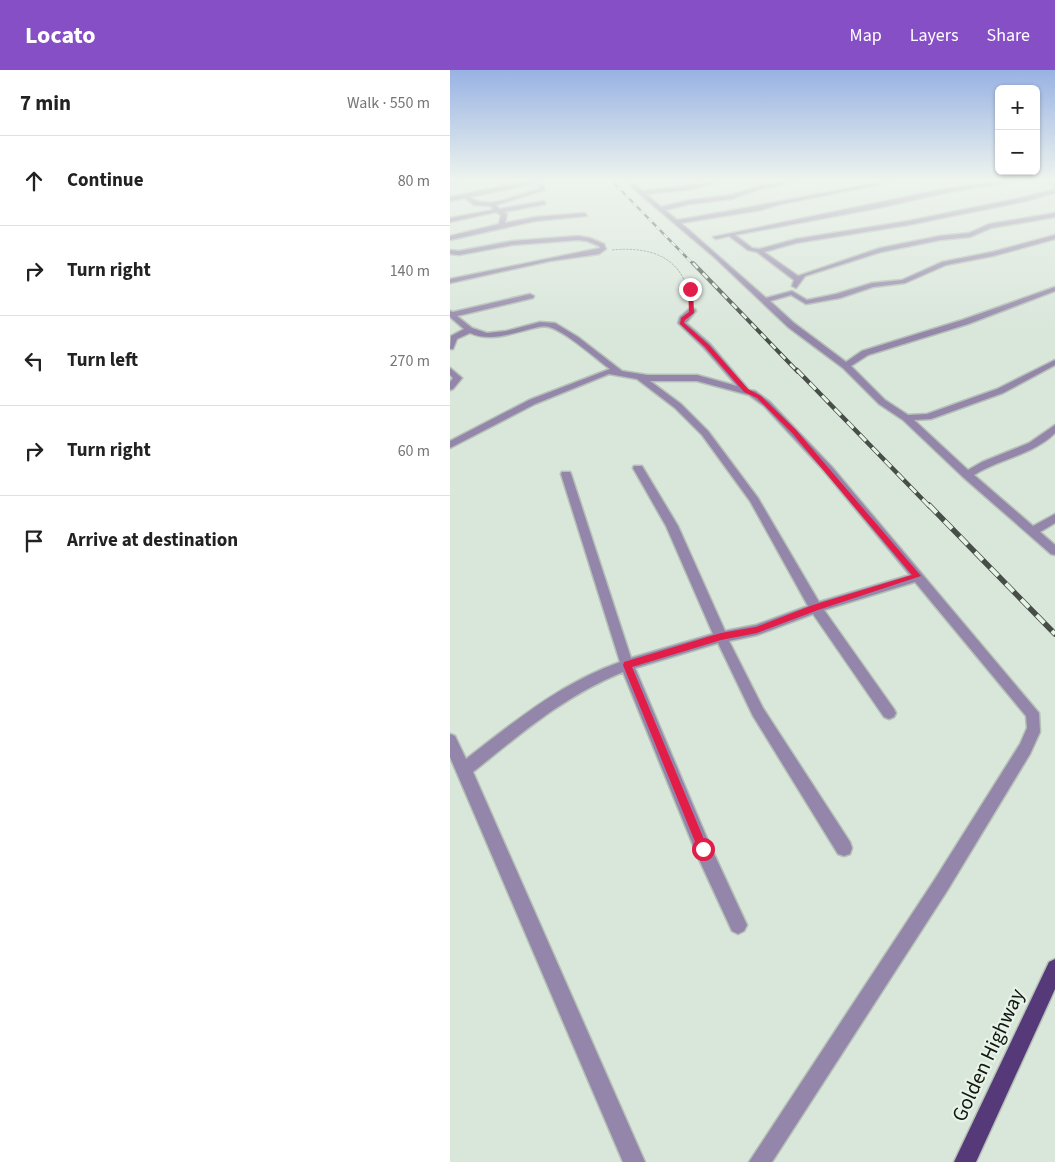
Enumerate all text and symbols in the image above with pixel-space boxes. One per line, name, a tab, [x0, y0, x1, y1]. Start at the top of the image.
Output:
text: Locato	[25, 18, 96, 53]
text: Map	[850, 23, 882, 48]
text: Layers	[910, 23, 959, 48]
text: Share	[987, 23, 1030, 48]
map controls	[995, 85, 1040, 175]
button: +	[995, 85, 1040, 130]
text: 7 min	[20, 88, 71, 118]
text: Walk · 550 m	[347, 92, 430, 114]
button: −	[995, 130, 1040, 175]
icon: ahead	[20, 167, 48, 195]
text: Continue	[67, 167, 144, 194]
text: 80 m	[398, 170, 430, 192]
icon: right	[20, 257, 48, 285]
text: Turn right	[67, 257, 151, 284]
text: 140 m	[390, 260, 430, 282]
route end	[679, 278, 702, 301]
icon: left	[20, 347, 48, 375]
text: Turn left	[67, 347, 138, 374]
text: 270 m	[390, 350, 430, 372]
icon: right	[20, 437, 48, 465]
text: Turn right	[67, 437, 151, 464]
text: 60 m	[398, 440, 430, 462]
icon: arrive	[20, 527, 48, 555]
text: Arrive at destination	[67, 527, 238, 554]
route start	[692, 838, 715, 861]
street label: Golden Highway	[944, 983, 1032, 1126]

